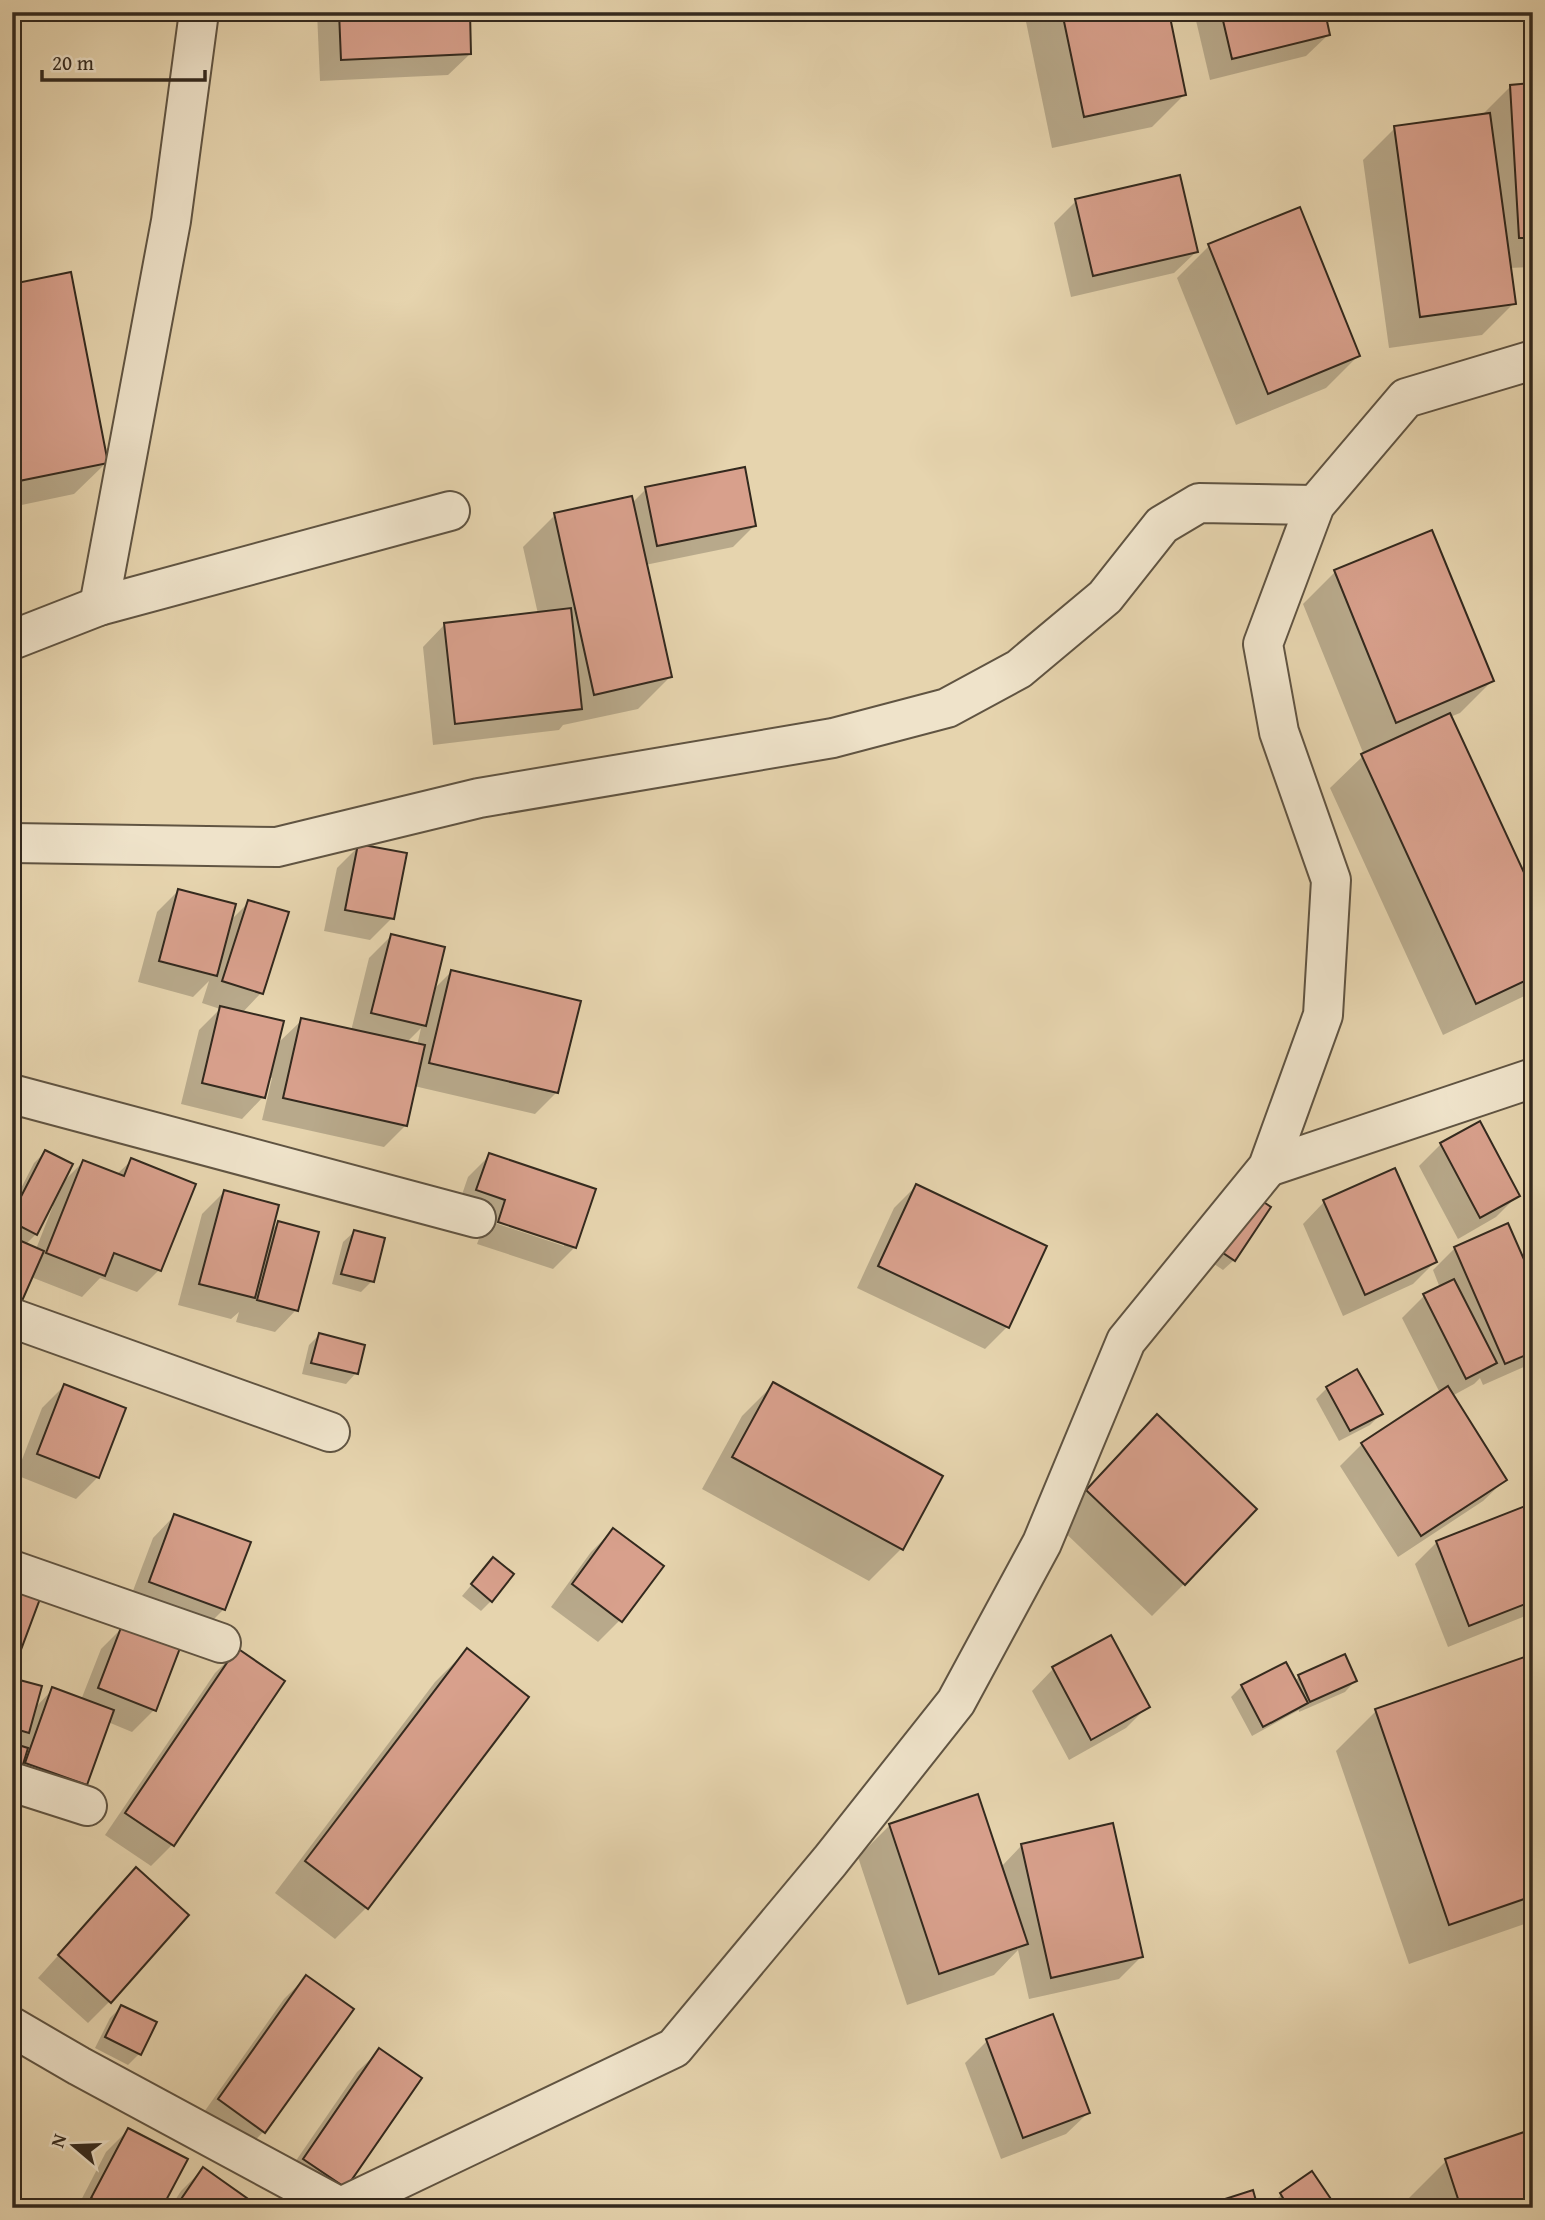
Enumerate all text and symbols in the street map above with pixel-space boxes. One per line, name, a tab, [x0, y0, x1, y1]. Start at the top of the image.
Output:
scale bar	[42, 38, 205, 82]
text: 20 m	[52, 47, 94, 78]
north arrow	[38, 2112, 108, 2182]
text: N	[43, 2130, 73, 2151]

